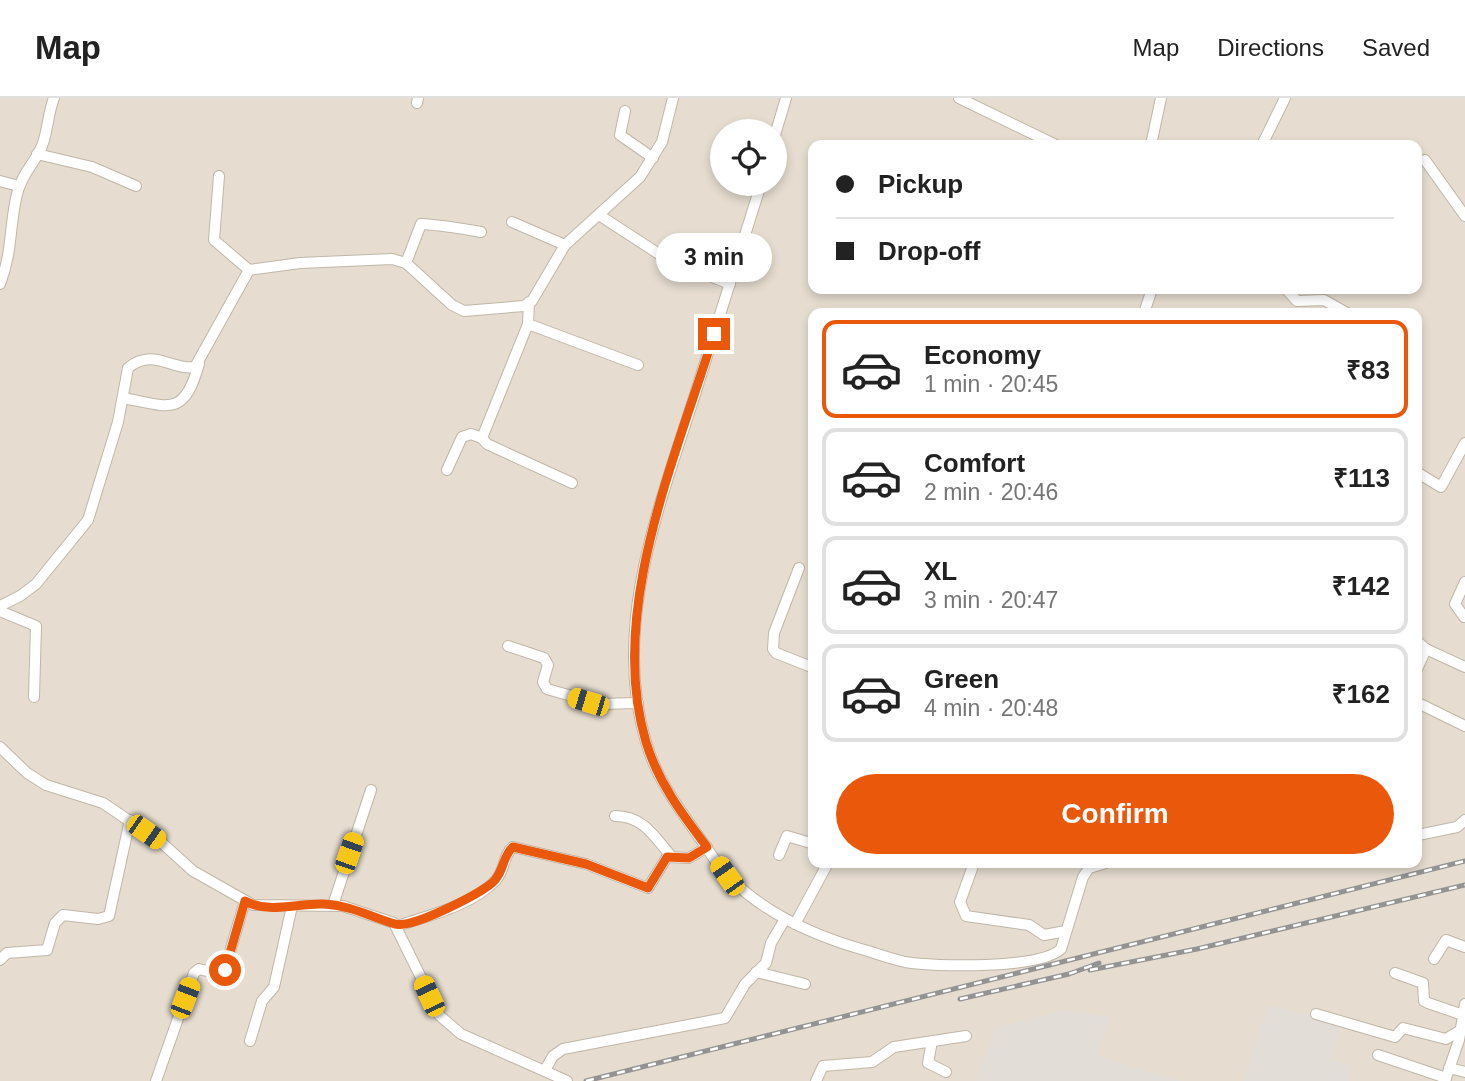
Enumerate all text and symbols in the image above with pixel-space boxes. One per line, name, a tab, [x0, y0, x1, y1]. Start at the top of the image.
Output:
text: Map	[35, 29, 101, 66]
text: Map	[1133, 34, 1179, 61]
text: Directions	[1217, 34, 1324, 61]
text: Saved	[1362, 34, 1430, 61]
map controls	[710, 119, 787, 196]
button: locate	[710, 119, 787, 196]
text: Pickup	[878, 169, 963, 199]
callout: 3 min	[656, 232, 772, 282]
text: Drop-off	[878, 236, 981, 266]
text: 3 min	[684, 244, 744, 270]
route end	[698, 318, 730, 350]
icon: car	[840, 338, 903, 401]
text: Economy	[924, 340, 1041, 370]
text: ₹83	[1346, 355, 1390, 385]
text: 1 min · 20:45	[924, 371, 1058, 397]
icon: car	[840, 446, 903, 509]
text: Comfort	[924, 448, 1025, 478]
text: ₹113	[1333, 463, 1390, 493]
text: 2 min · 20:46	[924, 479, 1058, 505]
icon: car	[840, 554, 903, 617]
text: XL	[924, 556, 957, 586]
text: ₹142	[1332, 571, 1390, 601]
text: 3 min · 20:47	[924, 587, 1058, 613]
icon: car	[840, 662, 903, 725]
text: Green	[924, 664, 999, 694]
text: ₹162	[1332, 679, 1390, 709]
car	[565, 686, 612, 718]
text: 4 min · 20:48	[924, 695, 1058, 721]
button: Confirm	[836, 774, 1394, 854]
car	[123, 811, 170, 853]
car	[333, 830, 366, 876]
car	[707, 853, 748, 899]
route start	[209, 954, 241, 986]
car	[411, 973, 448, 1019]
car	[168, 975, 203, 1021]

